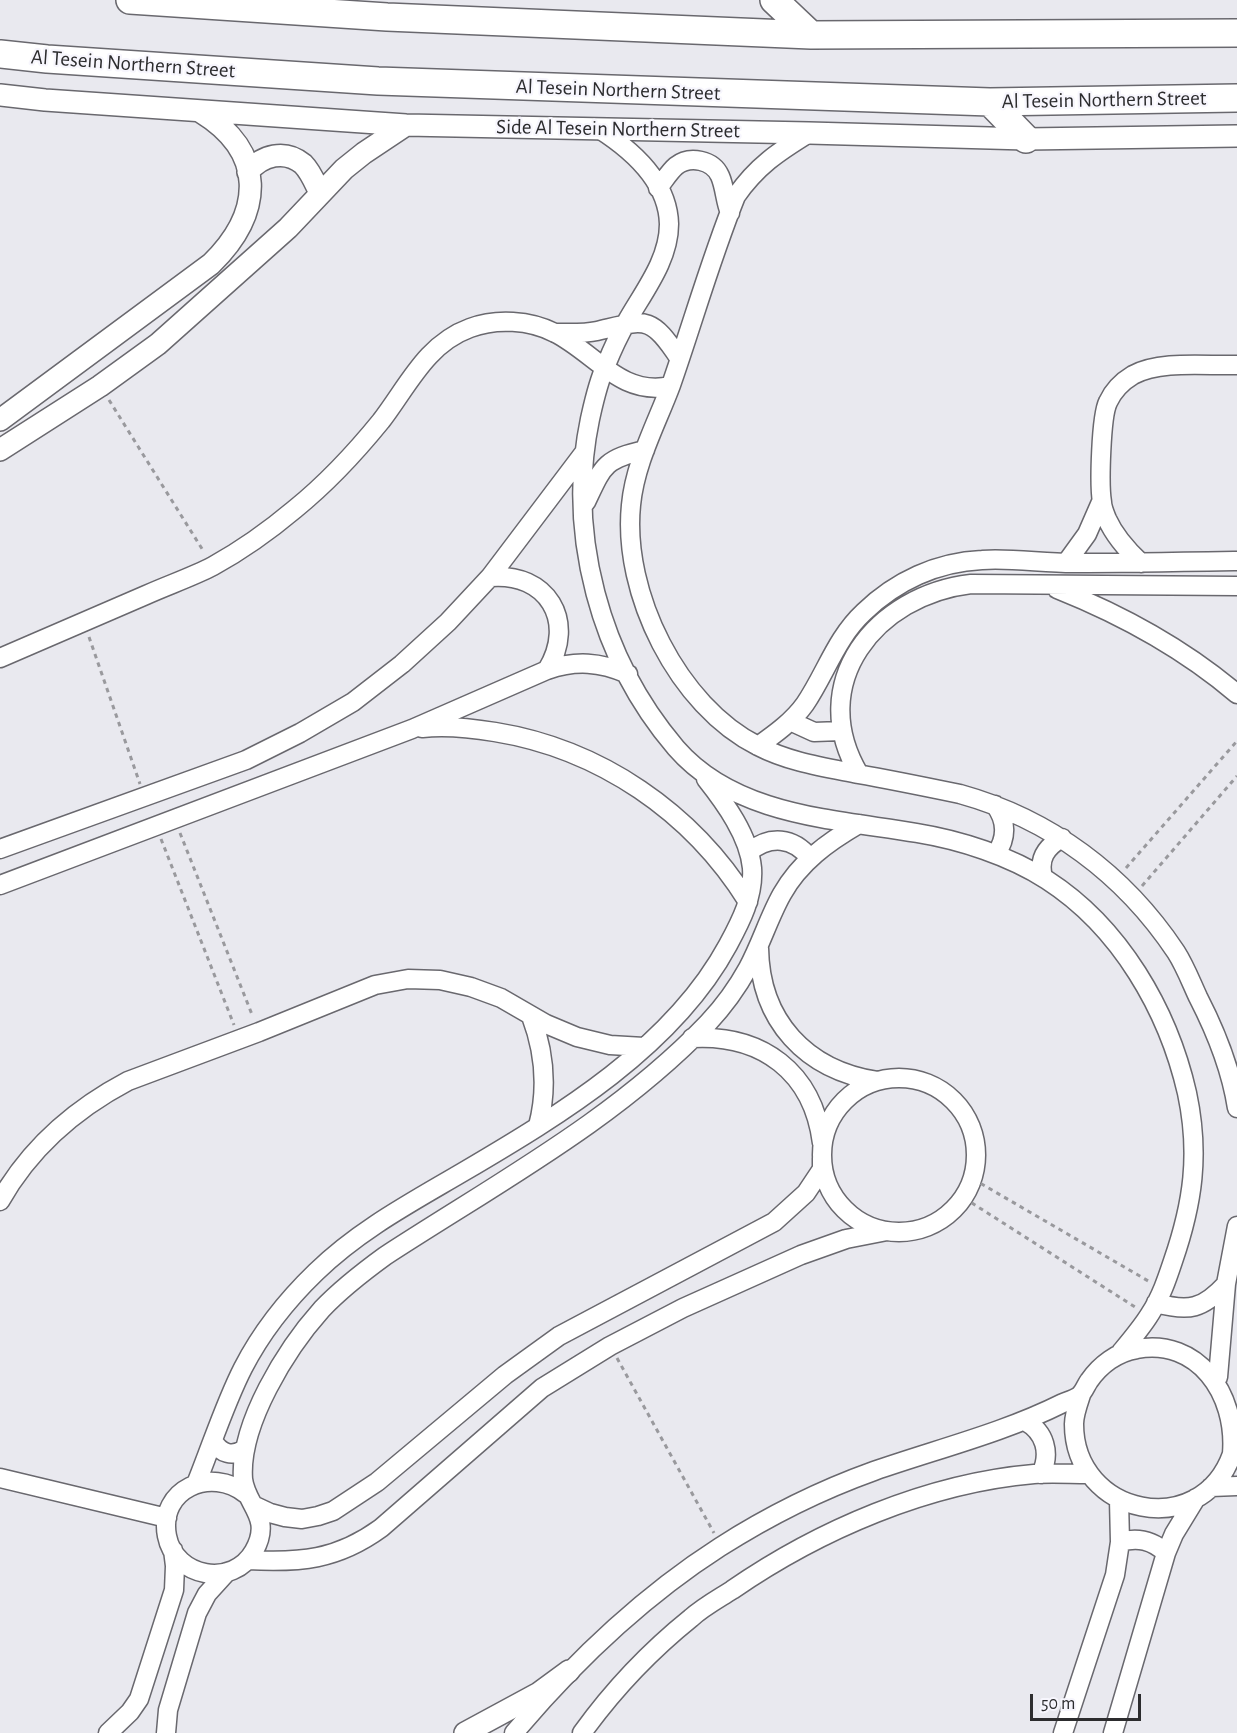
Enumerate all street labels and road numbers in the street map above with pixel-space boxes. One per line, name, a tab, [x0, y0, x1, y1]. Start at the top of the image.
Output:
street label: Al Tesein Northern Street	[30, 44, 236, 84]
street label: Al Tesein Northern Street	[515, 74, 721, 106]
street label: Al Tesein Northern Street	[1001, 86, 1207, 114]
street label: Side Al Tesein Northern Street	[496, 114, 740, 144]

